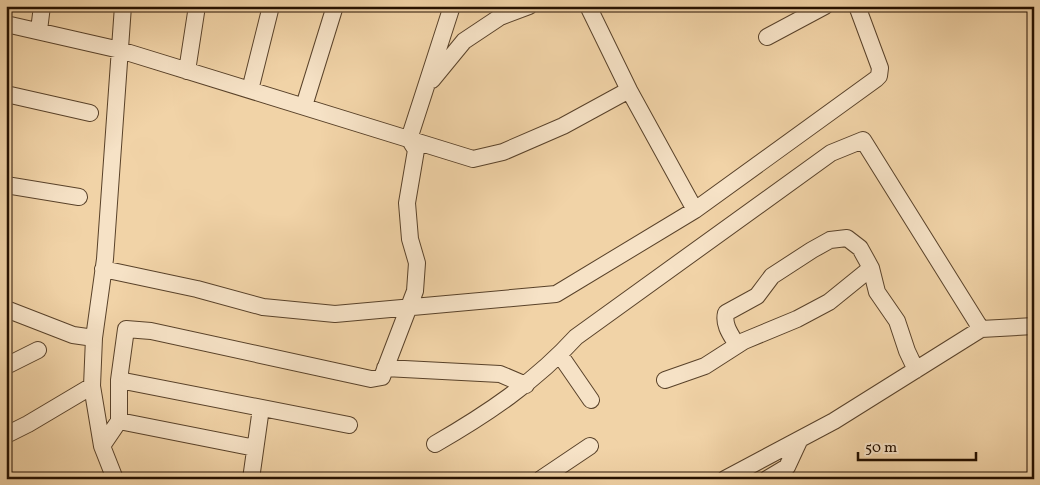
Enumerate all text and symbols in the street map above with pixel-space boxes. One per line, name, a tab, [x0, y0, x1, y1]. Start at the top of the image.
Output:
scale bar	[858, 430, 975, 462]
text: 50 m	[865, 438, 897, 459]

